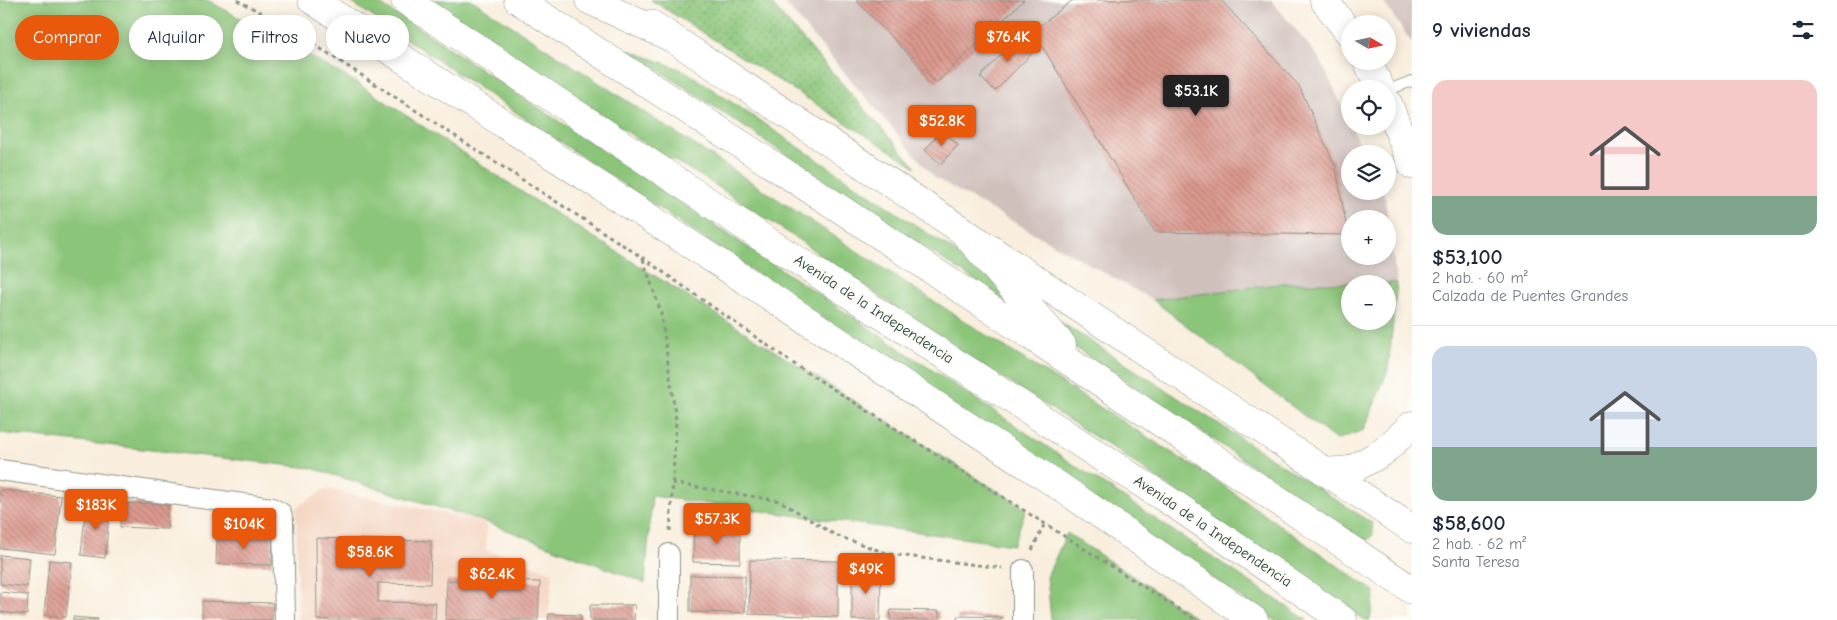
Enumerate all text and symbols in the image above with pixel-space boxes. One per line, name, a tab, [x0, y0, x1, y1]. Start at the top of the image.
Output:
chip: Comprar	[15, 15, 119, 60]
chip: Alquilar	[129, 15, 223, 60]
chip: Filtros	[233, 15, 316, 60]
chip: Nuevo	[326, 15, 409, 60]
north arrow	[1341, 15, 1396, 70]
map controls	[1341, 15, 1396, 330]
icon: filters	[1789, 16, 1817, 44]
text: 9 viviendas	[1432, 18, 1531, 42]
pin: $76.4K	[967, 20, 1049, 63]
text: $76.4K	[986, 28, 1030, 46]
pin: $53.1K	[1155, 74, 1237, 117]
button: locate	[1341, 80, 1396, 135]
text: $53.1K	[1174, 82, 1218, 100]
pin: $52.8K	[901, 104, 983, 147]
text: $52.8K	[919, 112, 965, 130]
icon: home	[1580, 113, 1670, 203]
button: layers	[1341, 145, 1396, 200]
button: +	[1341, 210, 1396, 265]
text: $53,100	[1432, 245, 1502, 269]
street label: Avenida de la Independencia	[791, 251, 957, 367]
text: 2 hab. · 60 m²	[1432, 269, 1528, 287]
button: −	[1341, 275, 1396, 330]
text: Calzada de Puentes Grandes	[1432, 287, 1628, 305]
icon: home	[1580, 378, 1670, 468]
street label: Avenida de la Independencia	[1131, 471, 1295, 591]
pin: $183K	[61, 488, 131, 531]
text: $183K	[75, 496, 117, 514]
pin: $57.3K	[676, 502, 758, 545]
pin: $104K	[209, 508, 279, 550]
text: $57.3K	[694, 510, 740, 528]
text: $58,600	[1432, 511, 1506, 535]
text: $104K	[223, 515, 265, 533]
text: 2 hab. · 62 m²	[1432, 535, 1526, 553]
pin: $58.6K	[329, 536, 411, 578]
text: $58.6K	[347, 543, 393, 561]
pin: $49K	[836, 552, 896, 595]
text: Santa Teresa	[1432, 553, 1520, 571]
pin: $62.4K	[451, 558, 533, 600]
text: $49K	[849, 560, 883, 578]
text: $62.4K	[469, 565, 515, 583]

